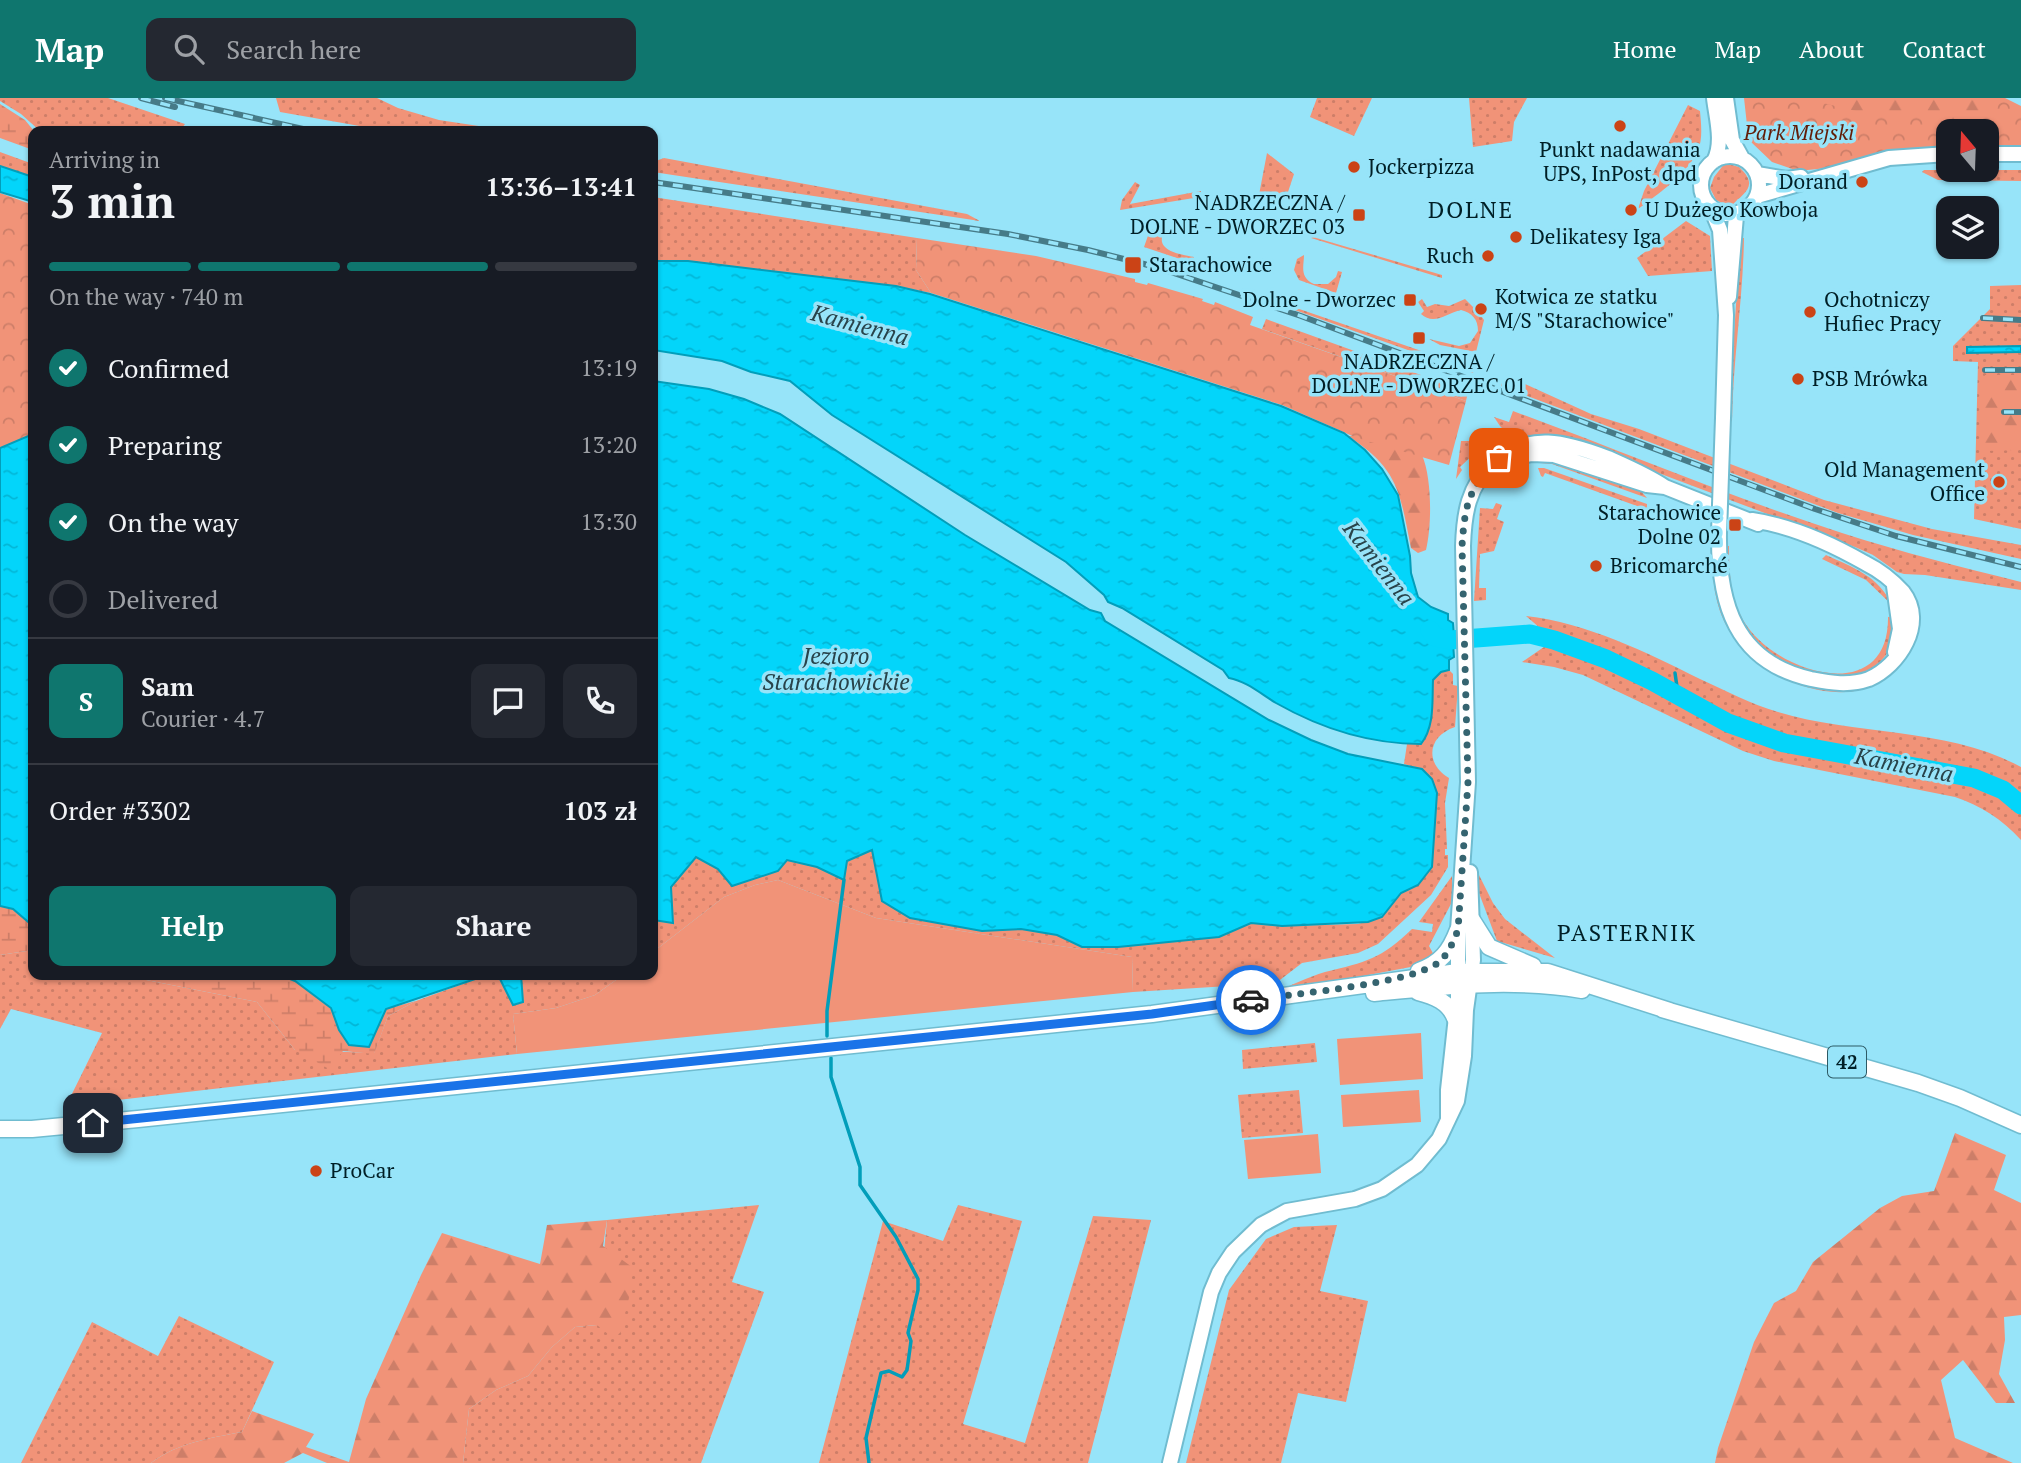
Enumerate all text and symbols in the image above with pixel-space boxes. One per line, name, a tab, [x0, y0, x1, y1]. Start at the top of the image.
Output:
search box	[146, 18, 636, 81]
text: Map	[35, 28, 104, 71]
icon: search	[170, 30, 208, 68]
text: Search here	[226, 32, 361, 66]
text: Home	[1613, 33, 1677, 65]
text: Map	[1715, 33, 1761, 65]
text: About	[1799, 33, 1865, 65]
text: Contact	[1903, 33, 1986, 65]
marker: Punkt nadawania UPS, InPost, dpd	[1612, 118, 1628, 134]
park label: Park Miejski	[1743, 118, 1854, 146]
north arrow	[1936, 119, 1998, 182]
map controls	[1936, 119, 1999, 259]
place label: Punkt nadawania UPS, InPost, dpd	[1539, 135, 1701, 187]
text: Arriving in	[49, 144, 160, 175]
place label: Jockerpizza	[1368, 152, 1475, 180]
marker: Jockerpizza	[1346, 159, 1362, 175]
place label: Dorand	[1779, 167, 1848, 195]
text: 13:36–13:41	[485, 169, 637, 203]
text: 3 min	[49, 170, 175, 231]
marker: Dorand	[1854, 174, 1870, 190]
place label: NADRZECZNA / DOLNE - DWORZEC 03	[1130, 188, 1346, 240]
district label: DOLNE	[1428, 194, 1514, 225]
place label: U Dużego Kowboja	[1645, 195, 1819, 223]
button: layers	[1936, 196, 1999, 259]
marker: U Dużego Kowboja	[1623, 202, 1639, 218]
marker: NADRZECZNA / DOLNE - DWORZEC 03	[1351, 207, 1367, 223]
place label: Delikatesy Iga	[1530, 222, 1662, 250]
marker: Delikatesy Iga	[1508, 229, 1524, 245]
place label: Ruch	[1426, 241, 1474, 269]
marker: Ruch	[1480, 248, 1496, 264]
place label: Starachowice	[1149, 250, 1272, 278]
marker: Starachowice	[1123, 255, 1143, 275]
text: On the way · 740 m	[49, 281, 243, 312]
place label: Kotwica ze statku M/S "Starachowice"	[1495, 282, 1674, 334]
place label: Dolne - Dworzec	[1243, 285, 1396, 313]
place label: Ochotniczy Hufiec Pracy	[1824, 285, 1941, 337]
marker: Dolne - Dworzec	[1402, 292, 1418, 308]
water label: Kamienna	[807, 296, 912, 352]
marker: Kotwica ze statku M/S "Starachowice"	[1473, 301, 1489, 317]
marker: Ochotniczy Hufiec Pracy	[1802, 304, 1818, 320]
marker: NADRZECZNA / DOLNE - DWORZEC 01	[1411, 330, 1427, 346]
place label: NADRZECZNA / DOLNE - DWORZEC 01	[1311, 347, 1527, 399]
icon: check	[49, 349, 87, 387]
text: Confirmed	[108, 351, 229, 385]
text: 13:19	[580, 352, 637, 383]
place label: PSB Mrówka	[1812, 364, 1929, 392]
marker: PSB Mrówka	[1790, 371, 1806, 387]
icon: check	[49, 426, 87, 464]
text: Preparing	[108, 428, 221, 462]
pin	[1469, 428, 1529, 488]
text: 13:20	[580, 429, 637, 460]
icon: bag	[1480, 439, 1518, 477]
place label: Old Management Office	[1824, 455, 1985, 507]
marker: Old Management Office	[1991, 474, 2007, 490]
place label: Starachowice Dolne 02	[1598, 498, 1721, 550]
icon: check	[49, 503, 87, 541]
text: On the way	[108, 505, 239, 539]
text: 13:30	[580, 506, 637, 537]
water label: Kamienna	[1336, 513, 1422, 611]
marker: Starachowice Dolne 02	[1727, 517, 1743, 533]
place label: Bricomarché	[1610, 551, 1728, 579]
marker: Bricomarché	[1588, 558, 1604, 574]
text: Delivered	[108, 582, 218, 616]
water label: Jezioro Starachowickie	[762, 640, 910, 697]
button: chat	[471, 664, 545, 738]
button: phone	[563, 664, 637, 738]
text: Sam	[141, 669, 194, 703]
text: S	[79, 684, 93, 718]
text: Courier · 4.7	[141, 703, 265, 734]
water label: Kamienna	[1851, 740, 1956, 789]
text: Order #3302	[49, 793, 191, 827]
text: 103 zł	[563, 793, 637, 827]
button: Help	[49, 886, 336, 966]
button: Share	[350, 886, 637, 966]
district label: PASTERNIK	[1557, 917, 1697, 948]
courier	[1216, 965, 1286, 1035]
icon: car	[1232, 981, 1270, 1019]
road number: 42	[1828, 1046, 1866, 1078]
pin	[63, 1093, 123, 1153]
icon: home	[74, 1104, 112, 1142]
place label: ProCar	[330, 1156, 394, 1184]
marker: ProCar	[308, 1163, 324, 1179]

